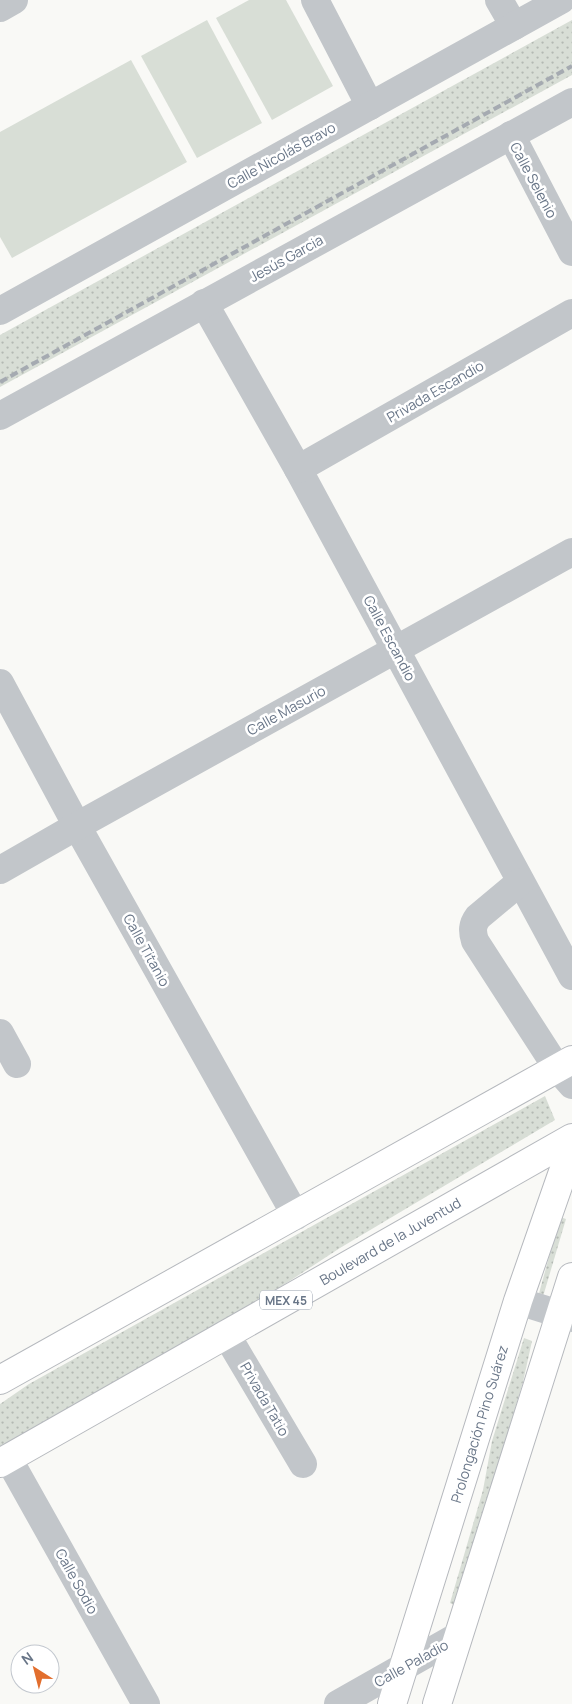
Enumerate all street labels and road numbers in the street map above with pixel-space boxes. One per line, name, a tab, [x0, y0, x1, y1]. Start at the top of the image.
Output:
street label: Calle Nicolás Bravo	[223, 117, 339, 193]
street label: Calle Selenio	[506, 139, 562, 221]
street label: Jesús Garcia	[246, 230, 326, 286]
street label: Privada Escandio	[383, 356, 487, 426]
street label: Calle Escandio	[359, 592, 421, 684]
street label: Calle Masurio	[243, 681, 329, 739]
street label: Calle Titanio	[119, 910, 175, 990]
street label: Boulevard de la Juventud	[316, 1193, 464, 1289]
road number: MEX 45	[260, 1290, 312, 1310]
street label: Prolongación Pino Suárez	[446, 1343, 512, 1505]
street label: Privada Tatio	[236, 1359, 294, 1439]
street label: Calle Sodio	[51, 1545, 103, 1617]
street label: Calle Paladio	[370, 1635, 452, 1691]

